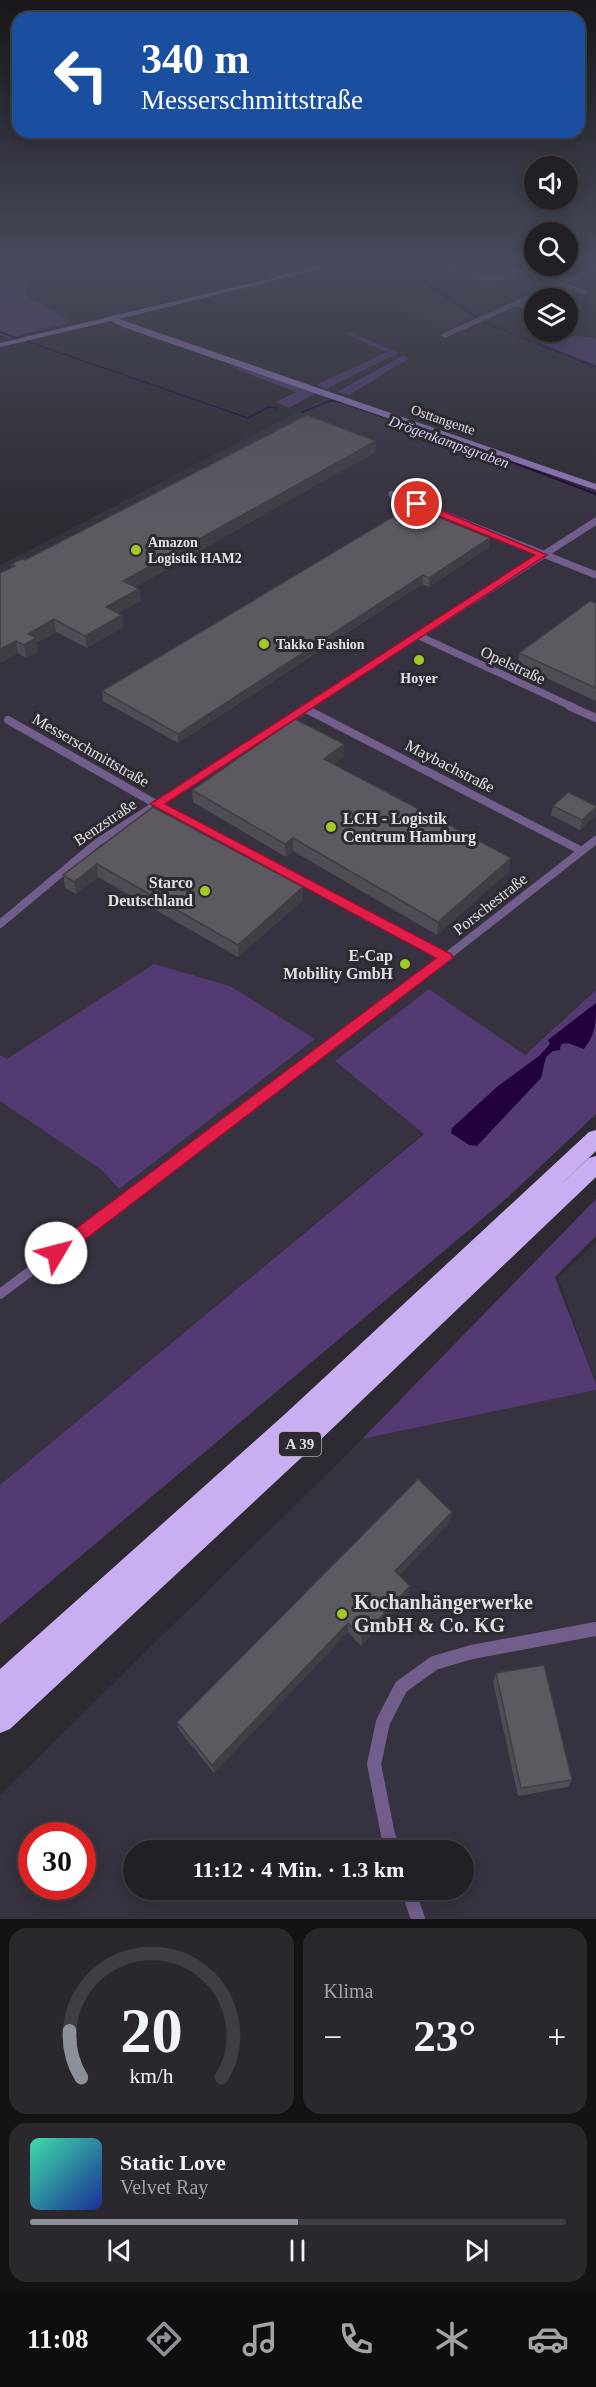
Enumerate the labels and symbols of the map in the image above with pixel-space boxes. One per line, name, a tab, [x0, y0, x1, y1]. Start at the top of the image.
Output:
street label: Osttangente	[409, 402, 477, 438]
water label: Drögenkampsgraben	[386, 412, 511, 471]
pin	[391, 478, 442, 529]
place label: Amazon Logistik HAM2	[148, 535, 242, 566]
marker: Amazon Logistik HAM2	[129, 543, 143, 557]
marker: Takko Fashion	[257, 637, 271, 651]
place label: Takko Fashion	[276, 637, 365, 652]
street label: Opelstraße	[478, 643, 548, 688]
marker: Hoyer	[412, 653, 426, 667]
place label: Hoyer	[400, 671, 438, 686]
street label: Messerschmittstraße	[30, 710, 152, 790]
street label: Maybachstraße	[402, 736, 497, 797]
street label: Benzstraße	[71, 795, 139, 849]
place label: LCH - Logistik Centrum Hamburg	[343, 810, 476, 846]
marker: LCH - Logistik Centrum Hamburg	[324, 820, 338, 834]
street label: Porschestraße	[450, 870, 530, 938]
place label: Starco Deutschland	[108, 874, 193, 909]
marker: Starco Deutschland	[198, 884, 212, 898]
place label: E-Cap Mobility GmbH	[283, 947, 394, 983]
marker: E-Cap Mobility GmbH	[398, 957, 412, 971]
position arrow	[24, 1221, 88, 1285]
road number: A 39	[279, 1432, 321, 1456]
place label: Kochanhängerwerke GmbH & Co. KG	[354, 1591, 533, 1636]
marker: Kochanhängerwerke GmbH & Co. KG	[335, 1607, 349, 1621]
speed limit sign: 30	[18, 1822, 96, 1900]

